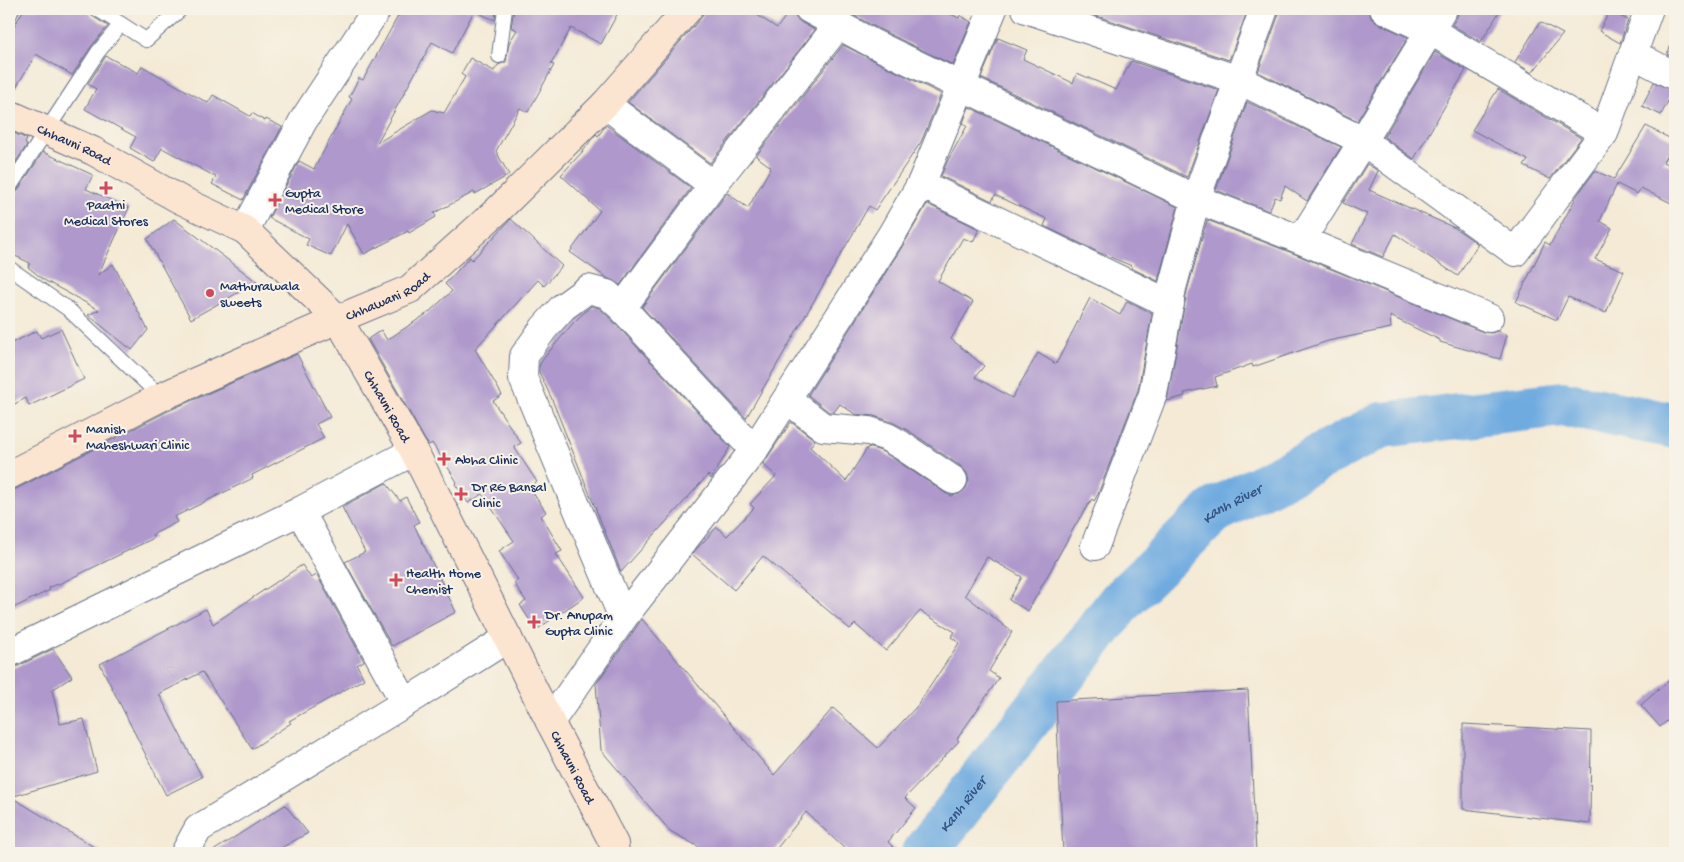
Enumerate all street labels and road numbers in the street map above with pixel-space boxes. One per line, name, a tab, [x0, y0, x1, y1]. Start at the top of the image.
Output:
street label: Chhavni Road	[34, 121, 115, 171]
street label: Chhawani Road	[343, 268, 436, 326]
street label: Chhavni Road	[358, 368, 414, 448]
street label: Chhavni Road	[545, 728, 598, 809]

